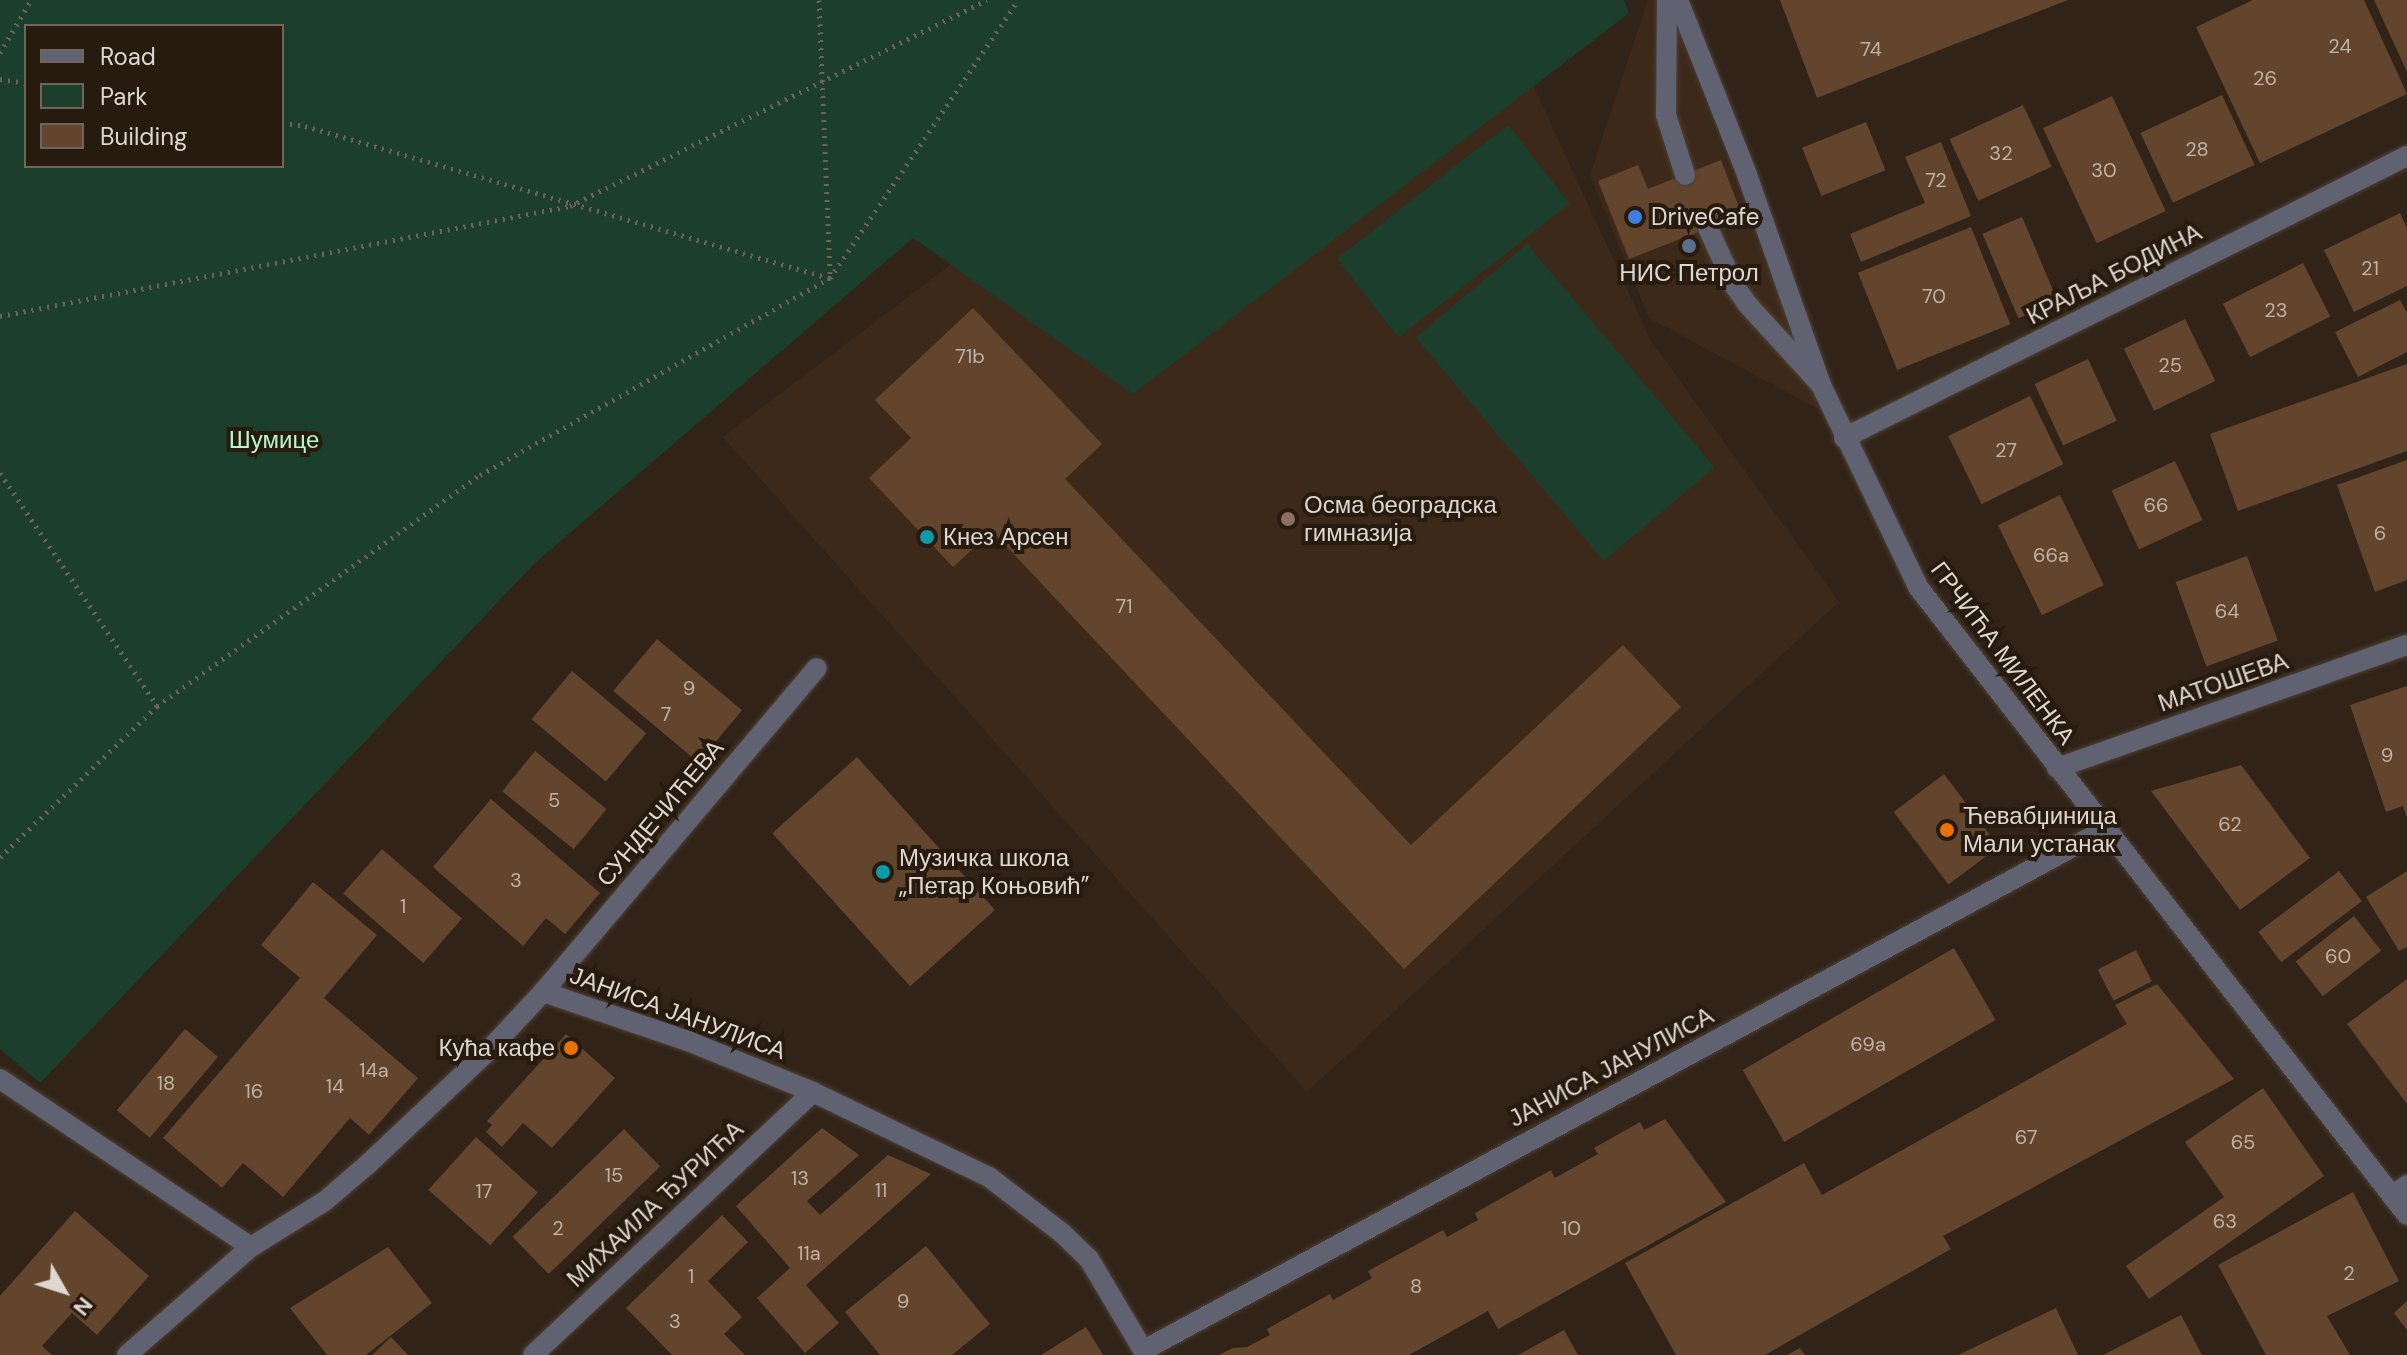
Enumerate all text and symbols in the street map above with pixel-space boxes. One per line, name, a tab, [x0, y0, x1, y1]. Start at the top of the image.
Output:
legend	[24, 24, 284, 168]
house number: 24	[2328, 34, 2352, 58]
house number: 74	[1860, 37, 1882, 61]
text: Road	[100, 41, 156, 72]
house number: 26	[2253, 66, 2277, 90]
text: Park	[100, 81, 147, 112]
text: Building	[100, 121, 187, 152]
house number: 28	[2185, 137, 2209, 161]
house number: 32	[1989, 141, 2013, 165]
house number: 30	[2091, 158, 2117, 182]
house number: 72	[1925, 168, 1947, 192]
place label: DriveCafe	[1651, 203, 1759, 231]
marker: DriveCafe	[1626, 208, 1644, 226]
street label: КРАЉА БОДИНА	[2022, 217, 2206, 331]
marker: НИС Петрол	[1680, 237, 1698, 255]
house number: 21	[2361, 256, 2379, 280]
place label: НИС Петрол	[1619, 259, 1759, 287]
house number: 70	[1922, 284, 1946, 308]
house number: 23	[2264, 298, 2288, 322]
house number: 71b	[955, 344, 985, 368]
house number: 25	[2158, 353, 2182, 377]
park label: Шумице	[229, 426, 319, 454]
house number: 27	[1995, 438, 2017, 462]
place label: Осма београдска гимназија	[1304, 491, 1497, 547]
house number: 66	[2143, 493, 2169, 517]
marker: Осма београдска гимназија	[1279, 510, 1297, 528]
house number: 6	[2374, 521, 2386, 545]
place label: Кнез Арсен	[943, 523, 1068, 551]
marker: Кнез Арсен	[918, 528, 936, 546]
house number: 66a	[2033, 543, 2069, 567]
street label: ГРЧИЋА МИЛЕНКА	[1925, 556, 2081, 750]
house number: 71	[1116, 594, 1132, 618]
house number: 64	[2215, 599, 2239, 623]
street label: МАТОШЕВА	[2154, 646, 2292, 718]
house number: 9	[683, 676, 695, 700]
house number: 7	[661, 702, 671, 726]
street label: СУНДЕЧИЋЕВА	[590, 734, 730, 892]
house number: 9	[2381, 743, 2393, 767]
house number: 5	[548, 788, 560, 812]
place label: Ћевабџиница Мали устанак	[1963, 802, 2117, 858]
house number: 62	[2218, 812, 2242, 836]
marker: Ћевабџиница Мали устанак	[1938, 821, 1956, 839]
place label: Музичка школа „Петар Коњовић”	[899, 844, 1089, 900]
marker: Музичка школа „Петар Коњовић”	[874, 863, 892, 881]
house number: 3	[510, 868, 522, 892]
house number: 1	[400, 894, 406, 918]
house number: 60	[2325, 944, 2351, 968]
street label: ЈАНИСА ЈАНУЛИСА	[566, 961, 790, 1065]
street label: ЈАНИСА ЈАНУЛИСА	[1504, 1001, 1718, 1133]
house number: 69a	[1850, 1032, 1886, 1056]
place label: Кућа кафе	[438, 1034, 555, 1062]
marker: Кућа кафе	[562, 1039, 580, 1057]
house number: 14a	[359, 1058, 389, 1082]
house number: 18	[157, 1071, 175, 1095]
house number: 14	[326, 1074, 344, 1098]
house number: 16	[245, 1079, 263, 1103]
street label: МИХАИЛА ЂУРИЋА	[561, 1115, 749, 1293]
house number: 67	[2015, 1125, 2037, 1149]
house number: 65	[2231, 1130, 2255, 1154]
house number: 15	[605, 1163, 623, 1187]
house number: 13	[791, 1166, 809, 1190]
house number: 11	[875, 1178, 887, 1202]
house number: 17	[476, 1179, 492, 1203]
house number: 63	[2213, 1209, 2237, 1233]
house number: 2	[552, 1216, 564, 1240]
house number: 10	[1561, 1216, 1581, 1240]
house number: 11a	[797, 1241, 821, 1265]
north arrow	[24, 1251, 104, 1331]
house number: 2	[2343, 1261, 2355, 1285]
house number: 1	[688, 1264, 694, 1288]
house number: 8	[1410, 1274, 1422, 1298]
house number: 9	[897, 1289, 909, 1313]
text: N	[67, 1291, 99, 1322]
house number: 3	[669, 1309, 681, 1333]

